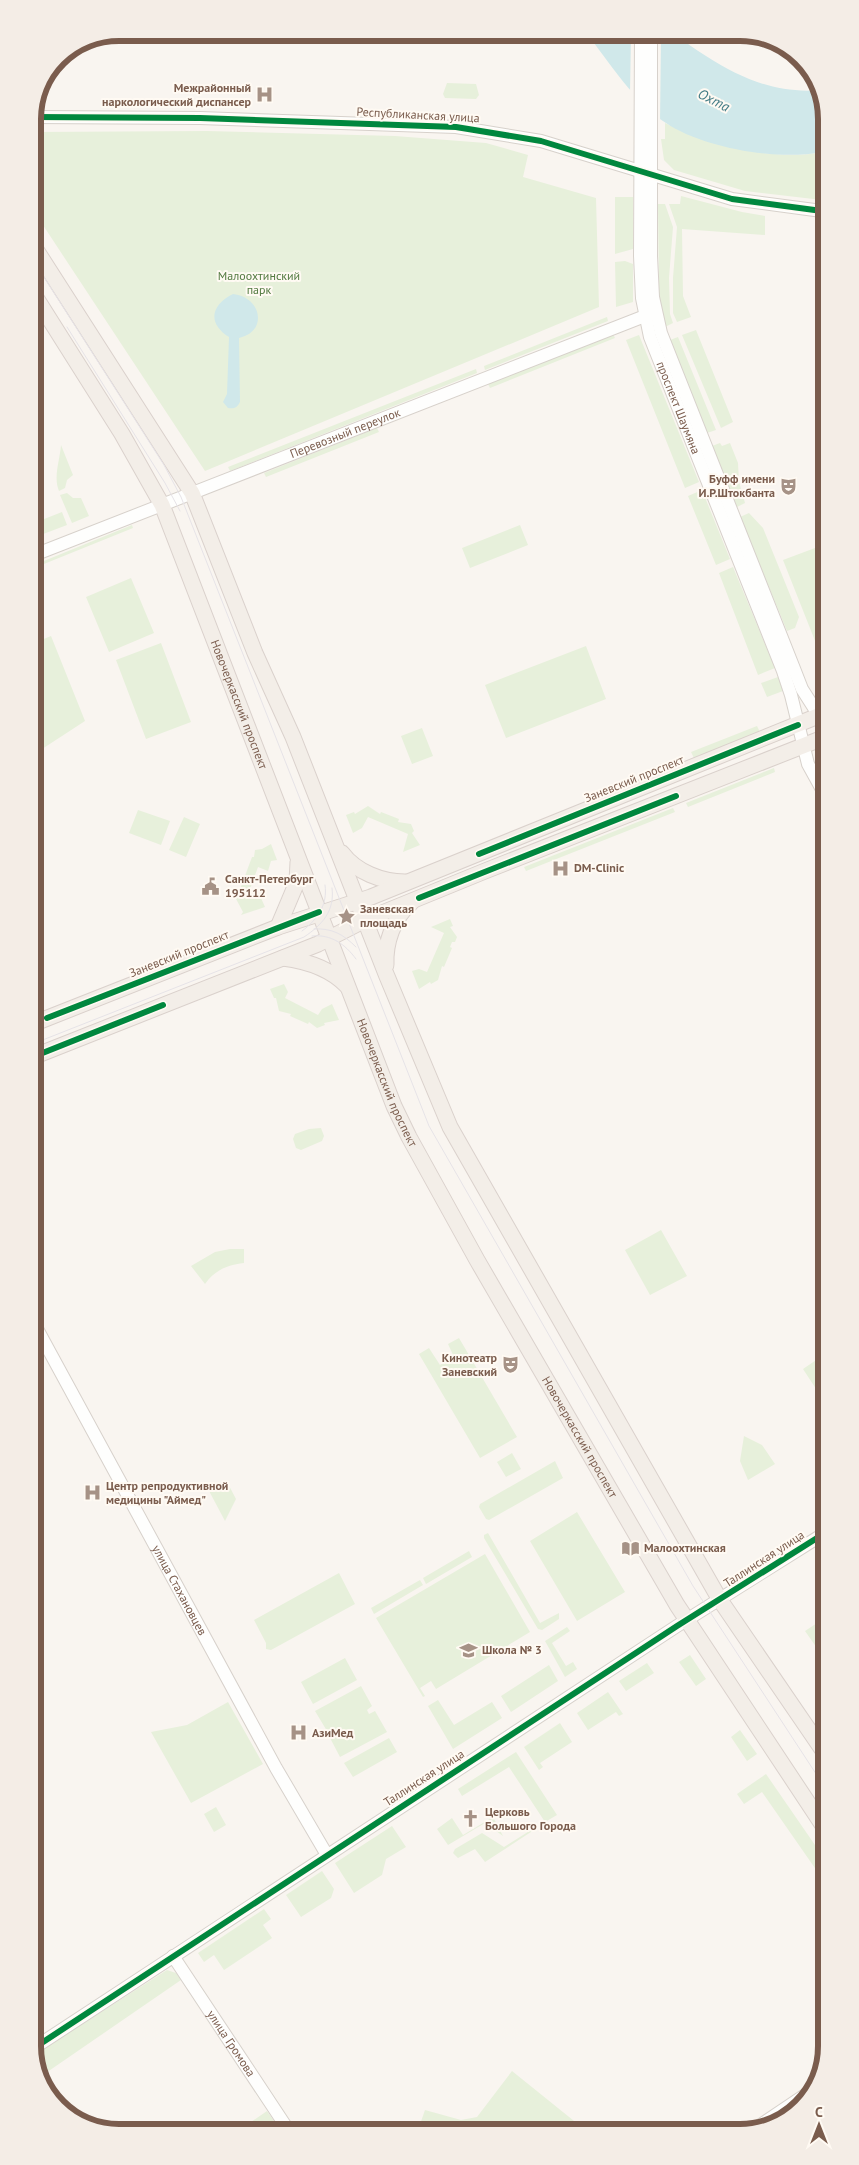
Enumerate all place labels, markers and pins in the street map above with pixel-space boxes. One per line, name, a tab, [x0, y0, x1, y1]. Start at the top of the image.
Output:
place label: Межрайонный наркологический диспансер	[102, 80, 252, 109]
hospital icon: Межрайонный наркологический диспансер	[255, 85, 275, 105]
place label: Буфф имени И.Р.Штокбанта	[698, 471, 775, 500]
theatre icon: Буфф имени И.Р.Штокбанта	[779, 476, 799, 496]
hospital icon: DM-Clinic	[550, 858, 570, 878]
place label: DM-Clinic	[574, 860, 624, 875]
place label: Санкт-Петербург 195112	[225, 871, 314, 900]
public building icon: Санкт-Петербург 195112	[201, 876, 221, 896]
place label: Заневская площадь	[360, 901, 414, 930]
place icon: Заневская площадь	[336, 906, 356, 926]
place label: Кинотеатр Заневский	[442, 1350, 498, 1379]
theatre icon: Кинотеатр Заневский	[501, 1355, 521, 1375]
place label: Центр репродуктивной медицины "Аймед"	[106, 1478, 228, 1507]
hospital icon: Центр репродуктивной медицины "Аймед"	[82, 1483, 102, 1503]
library icon: Малоохтинская	[620, 1538, 640, 1558]
place label: Малоохтинская	[644, 1540, 726, 1555]
school or university icon: Школа № 3	[458, 1640, 478, 1660]
place label: Школа № 3	[482, 1642, 542, 1657]
hospital icon: АзиМед	[288, 1723, 308, 1743]
place label: АзиМед	[312, 1725, 354, 1740]
place label: Церковь Большого Города	[485, 1804, 576, 1833]
church icon: Церковь Большого Города	[461, 1809, 481, 1829]

